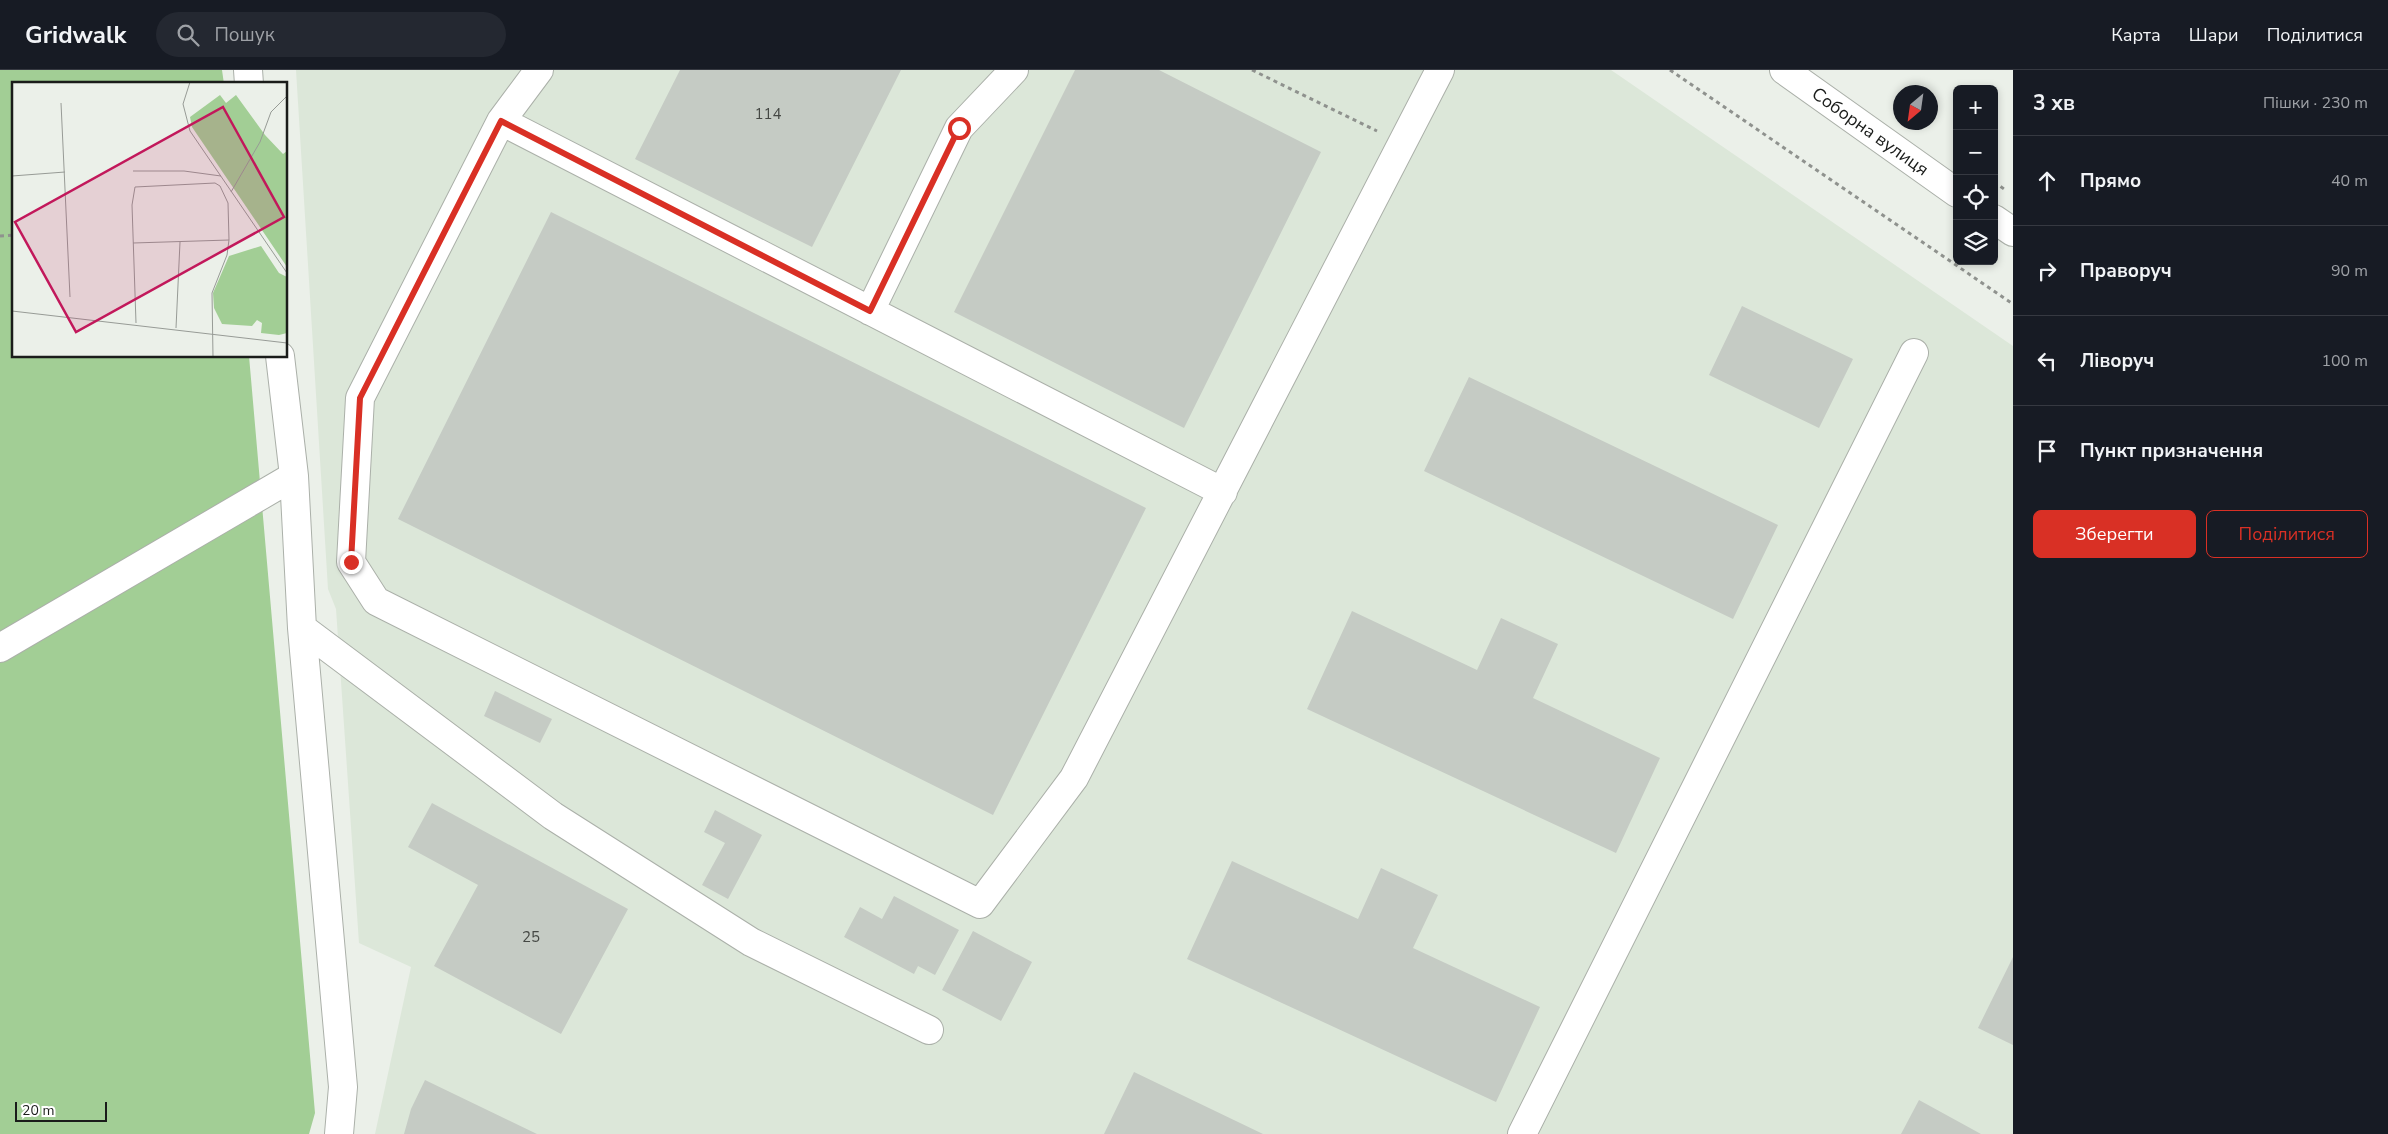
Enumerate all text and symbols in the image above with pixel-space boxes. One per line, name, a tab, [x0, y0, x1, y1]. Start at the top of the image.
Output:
search box	[156, 12, 506, 57]
text: Gridwalk	[25, 19, 126, 51]
icon: search	[174, 21, 202, 49]
text: Пошук	[214, 22, 275, 48]
text: Карта	[2111, 23, 2161, 47]
text: Шари	[2189, 23, 2239, 47]
text: Поділитися	[2267, 23, 2363, 47]
inset map	[12, 82, 288, 358]
street label: Соборна вулиця	[1807, 82, 1934, 181]
north arrow	[1893, 85, 1938, 130]
map controls	[1953, 85, 1998, 265]
button: +	[1953, 85, 1998, 130]
text: 3 хв	[2033, 89, 2075, 117]
text: Пішки · 230 m	[2263, 92, 2368, 114]
house number: 114	[754, 104, 782, 124]
route start	[948, 117, 971, 140]
button: −	[1953, 130, 1998, 175]
icon: ahead	[2033, 167, 2061, 195]
text: Прямо	[2080, 168, 2141, 194]
text: 40 m	[2331, 170, 2368, 192]
button: locate	[1953, 175, 1998, 220]
button: layers	[1953, 220, 1998, 265]
icon: right	[2033, 257, 2061, 285]
text: Праворуч	[2080, 258, 2172, 284]
text: 90 m	[2331, 260, 2368, 282]
icon: left	[2033, 347, 2061, 375]
text: Ліворуч	[2080, 348, 2154, 374]
text: 100 m	[2321, 350, 2368, 372]
icon: arrive	[2033, 437, 2061, 465]
text: Пункт призначення	[2080, 438, 2263, 464]
button: Зберегти	[2033, 510, 2196, 558]
button: Поділитися	[2206, 510, 2368, 558]
route end	[340, 551, 363, 574]
house number: 25	[522, 927, 540, 947]
scale bar	[15, 1099, 108, 1122]
text: 20 m	[22, 1101, 54, 1120]

